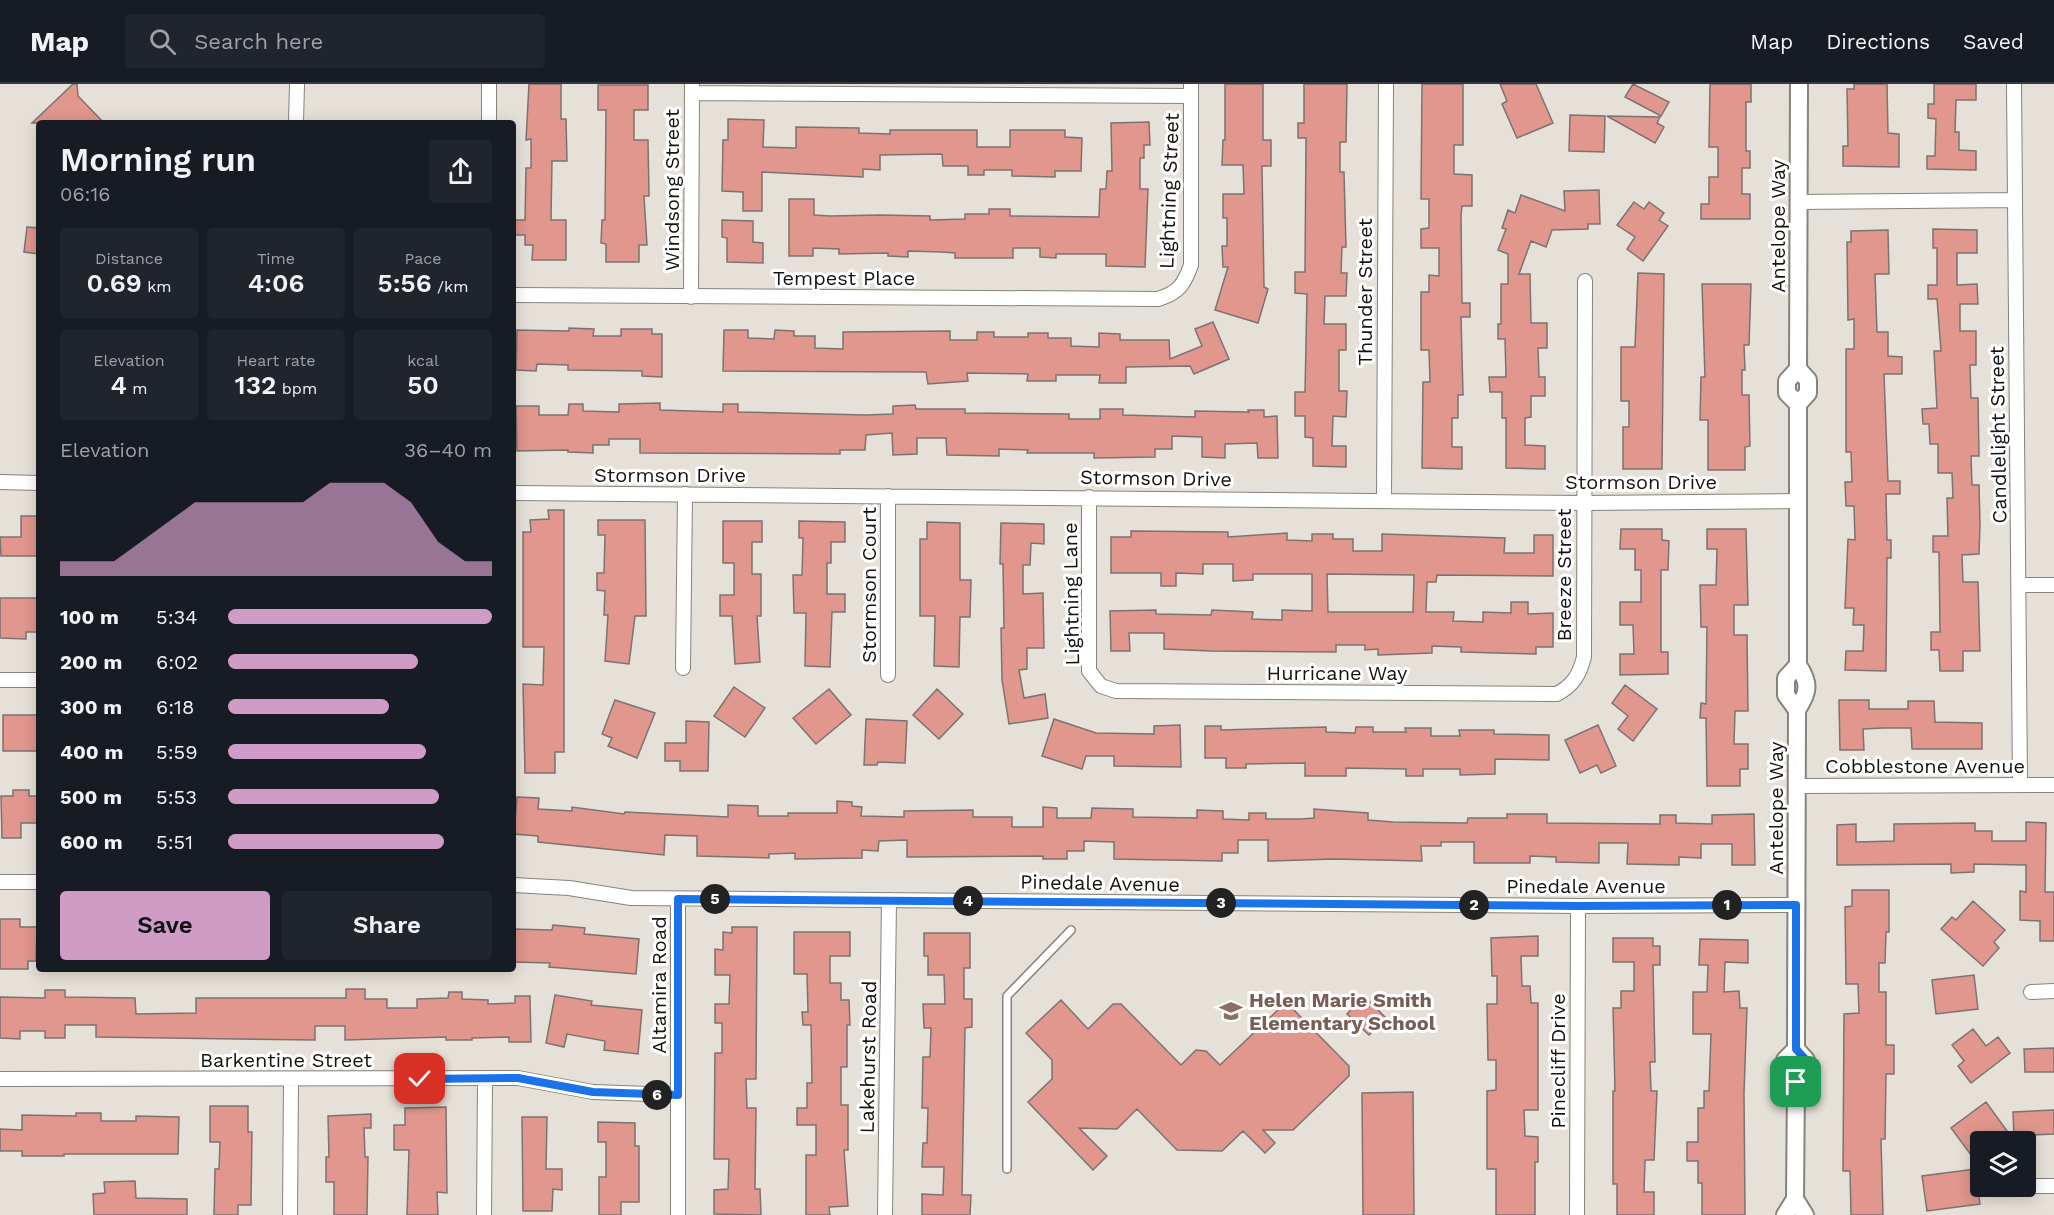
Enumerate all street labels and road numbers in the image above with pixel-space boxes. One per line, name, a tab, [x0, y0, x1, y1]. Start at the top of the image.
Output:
street label: Windsong Street	[660, 108, 684, 271]
street label: Lightning Street	[1154, 112, 1184, 270]
street label: Antelope Way	[1766, 159, 1790, 293]
street label: Thunder Street	[1353, 218, 1377, 366]
street label: Tempest Place	[773, 266, 915, 290]
street label: Candlelight Street	[1984, 346, 2012, 524]
street label: Stormson Drive	[594, 463, 746, 487]
street label: Stormson Drive	[1080, 465, 1232, 491]
street label: Stormson Drive	[1565, 470, 1717, 494]
street label: Stormson Court	[857, 506, 881, 663]
street label: Breeze Street	[1552, 508, 1576, 642]
street label: Lightning Lane	[1058, 522, 1084, 666]
street label: Hurricane Way	[1267, 661, 1408, 685]
street label: Antelope Way	[1764, 741, 1788, 875]
street label: Cobblestone Avenue	[1825, 754, 2025, 778]
street label: Pinedale Avenue	[1020, 870, 1180, 896]
street label: Pinedale Avenue	[1506, 874, 1666, 898]
street label: Altamira Road	[647, 916, 671, 1054]
street label: Lakehurst Road	[855, 980, 881, 1134]
street label: Pinecliff Drive	[1546, 993, 1570, 1129]
street label: Barkentine Street	[200, 1048, 373, 1072]

